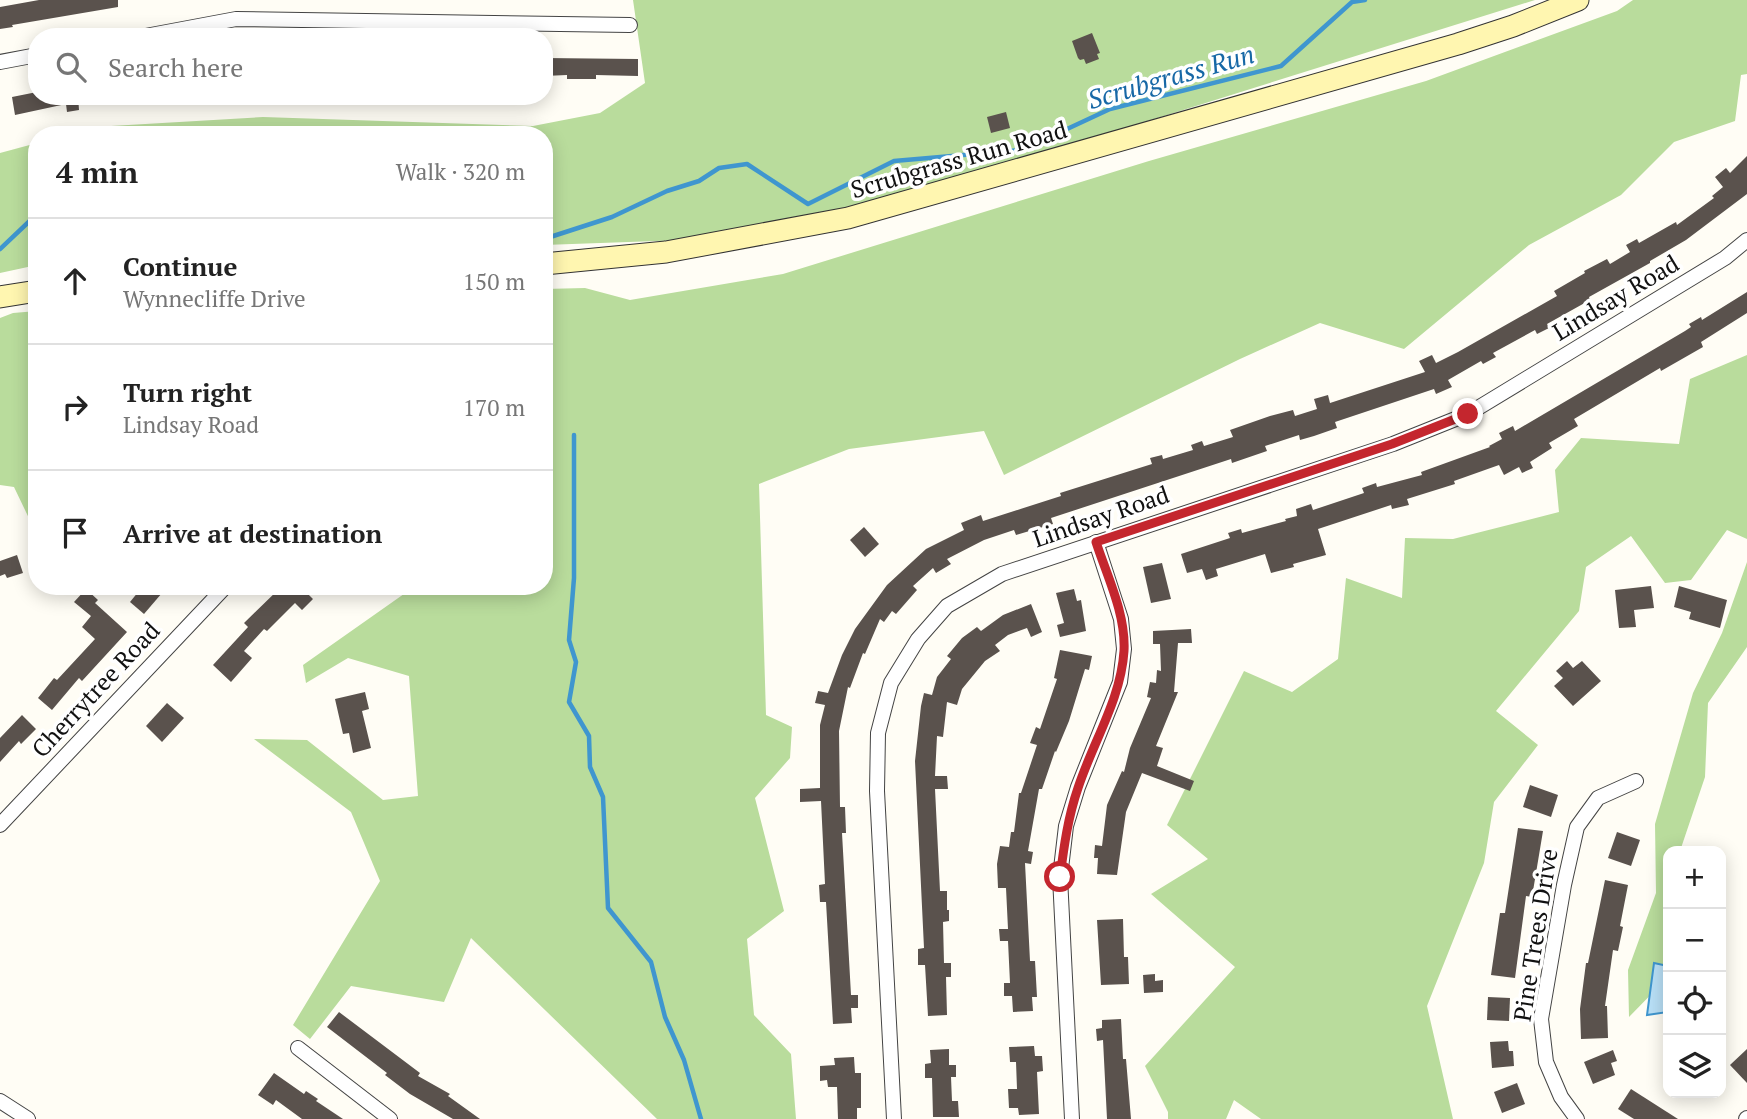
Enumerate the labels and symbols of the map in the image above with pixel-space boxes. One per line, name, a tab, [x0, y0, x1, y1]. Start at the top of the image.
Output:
water label: Scrubgrass Run	[1083, 36, 1258, 116]
street label: Scrubgrass Run Road	[847, 113, 1071, 205]
street label: Lindsay Road	[1546, 247, 1685, 347]
route end	[1452, 398, 1483, 429]
street label: Lindsay Road	[1028, 478, 1173, 554]
street label: Cherrytree Road	[24, 615, 166, 764]
street label: Pine Trees Drive	[1506, 846, 1564, 1024]
route start	[1044, 861, 1075, 892]

